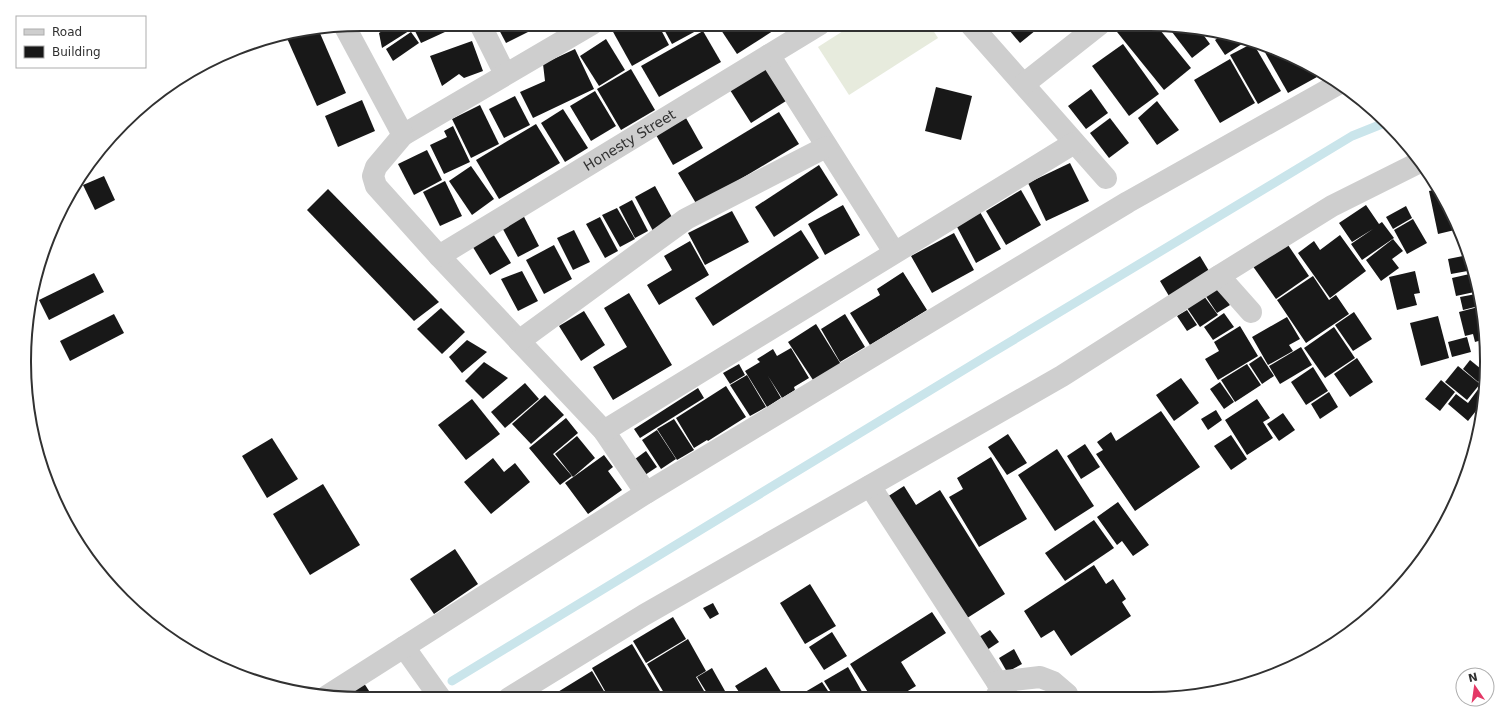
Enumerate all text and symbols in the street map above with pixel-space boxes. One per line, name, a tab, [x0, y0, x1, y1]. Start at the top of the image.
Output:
legend	[16, 16, 146, 68]
text: Road	[52, 25, 82, 39]
text: Building	[52, 45, 101, 59]
street label: Honesty Street	[581, 106, 679, 174]
north arrow	[1455, 667, 1495, 707]
text: N	[1467, 670, 1479, 685]

